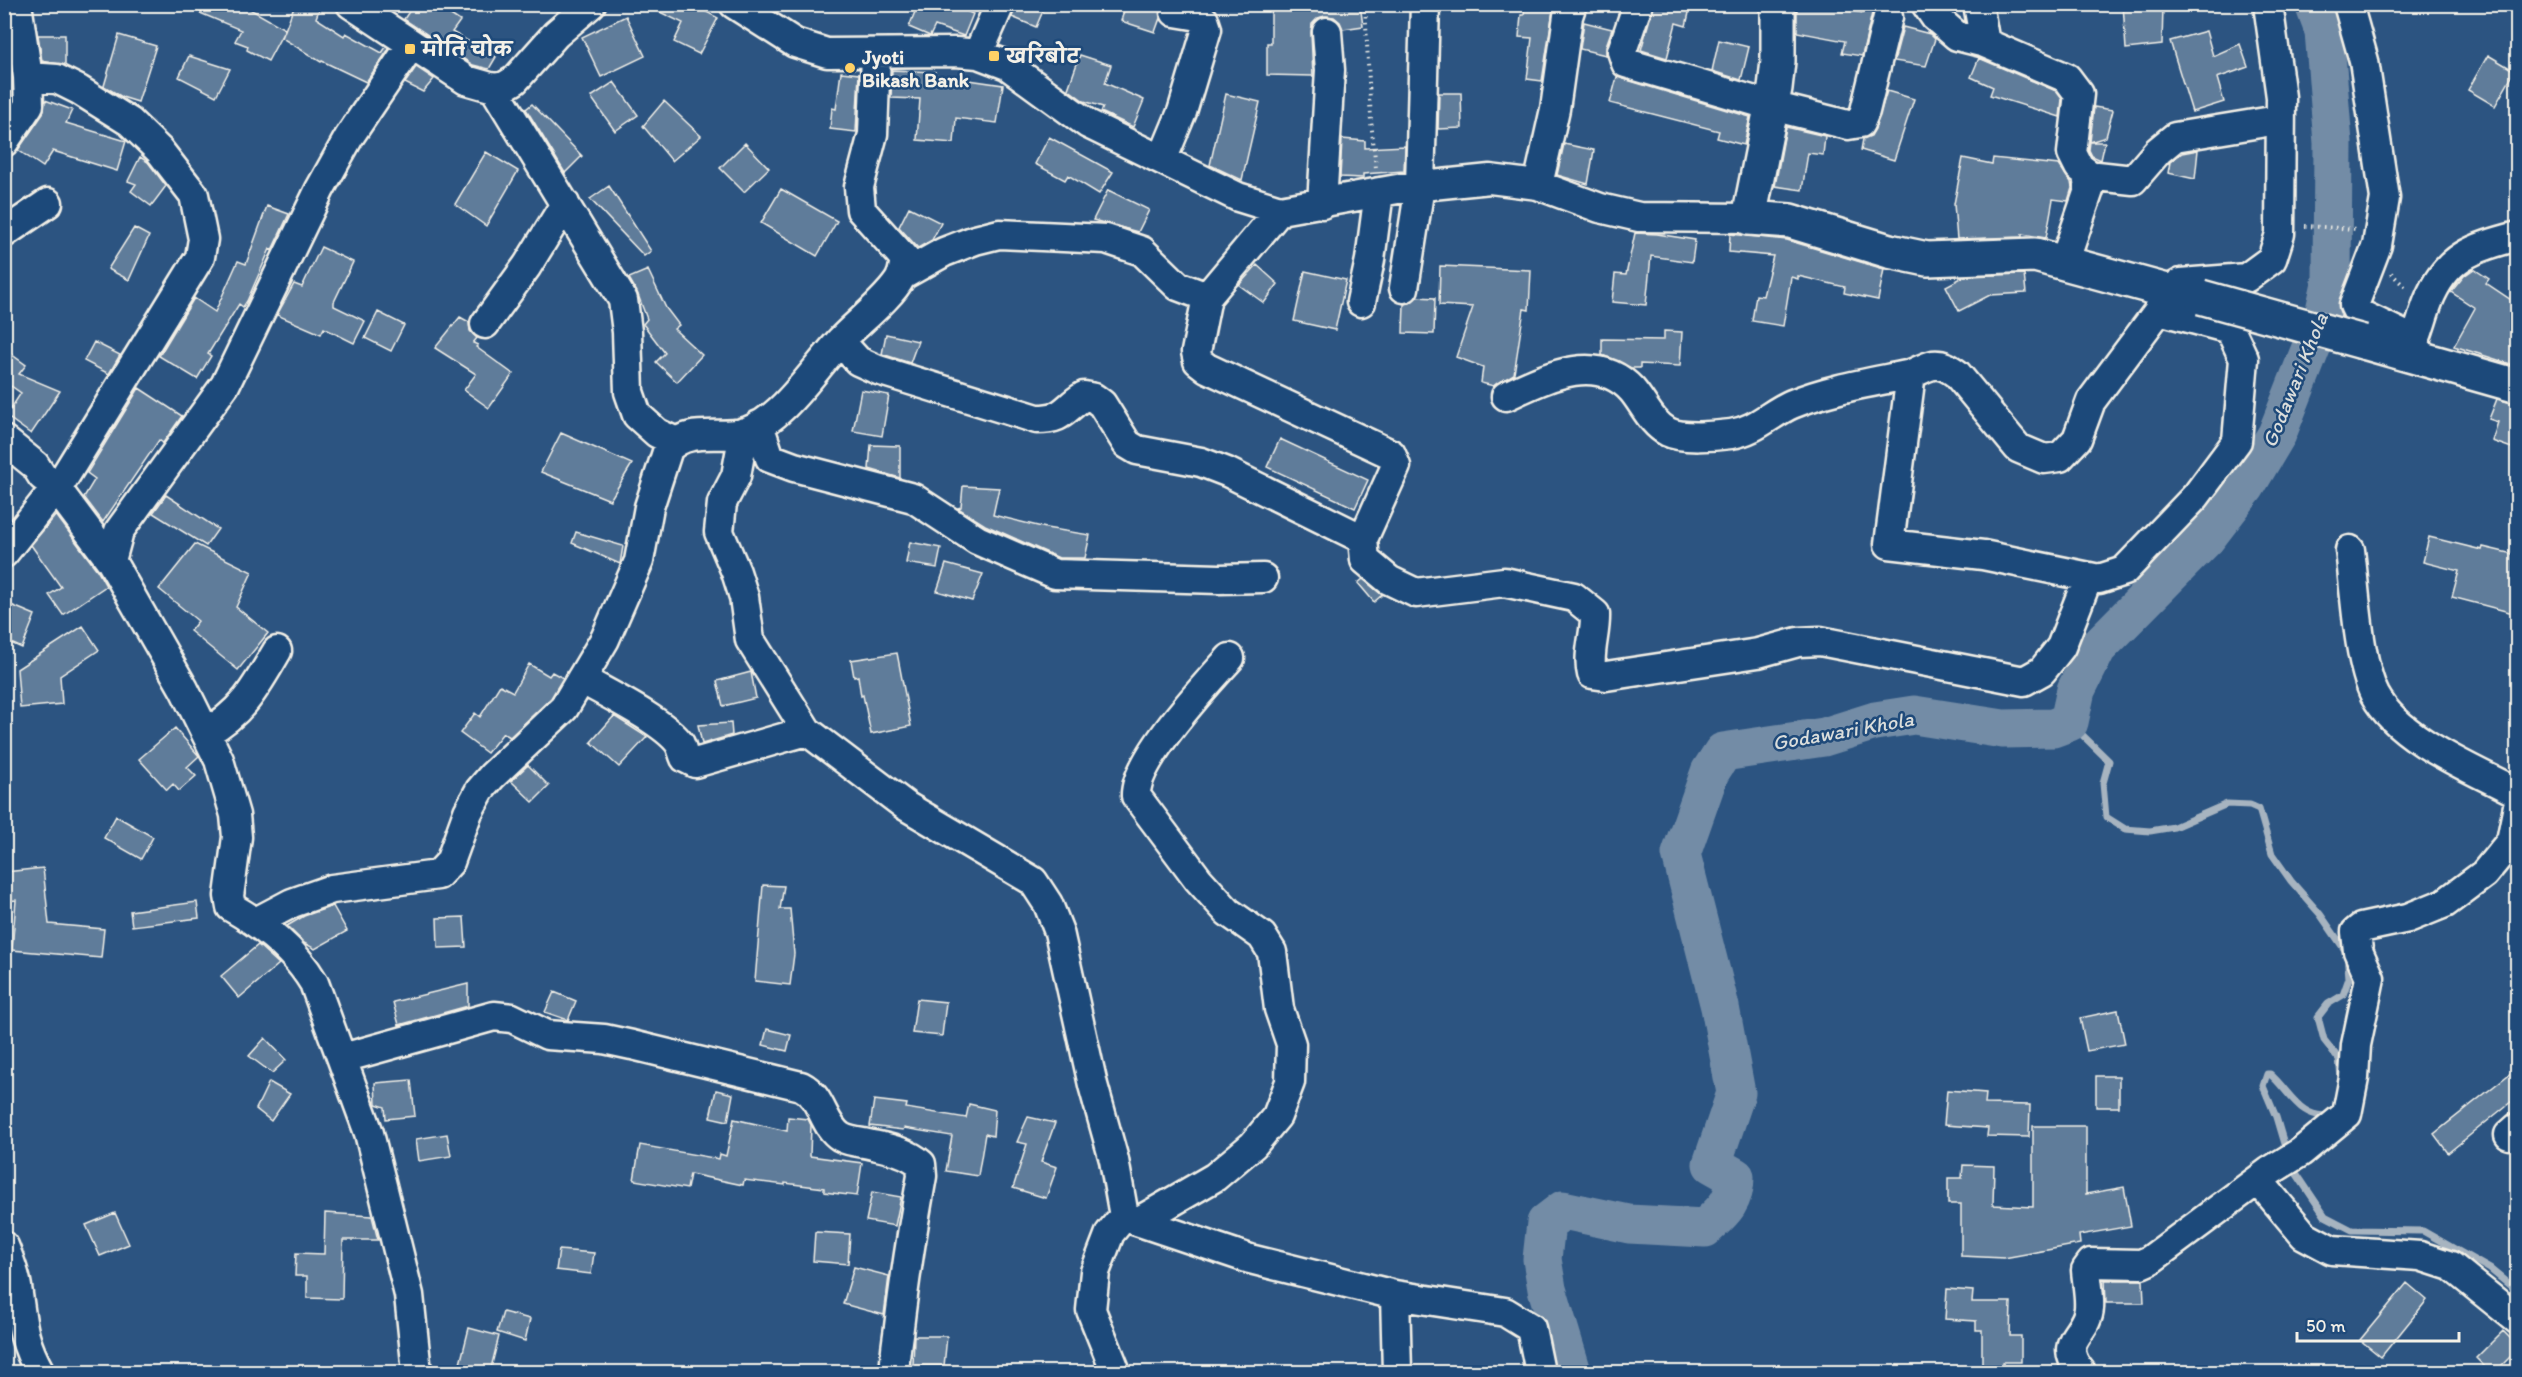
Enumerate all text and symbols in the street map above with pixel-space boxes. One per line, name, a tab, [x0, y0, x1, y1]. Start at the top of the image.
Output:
place label: मोति चोक	[420, 34, 514, 61]
place label: खरिबोट	[1004, 41, 1081, 68]
marker: मोति चोक	[403, 42, 417, 56]
place label: Jyoti Bikash Bank	[861, 45, 970, 92]
marker: खरिबोट	[987, 49, 1001, 63]
marker: Jyoti Bikash Bank	[843, 61, 857, 75]
water label: Godawari Khola	[2256, 309, 2333, 451]
water label: Godawari Khola	[1770, 706, 1916, 755]
scale bar	[2297, 1305, 2459, 1343]
text: 50 m	[2306, 1315, 2346, 1337]

